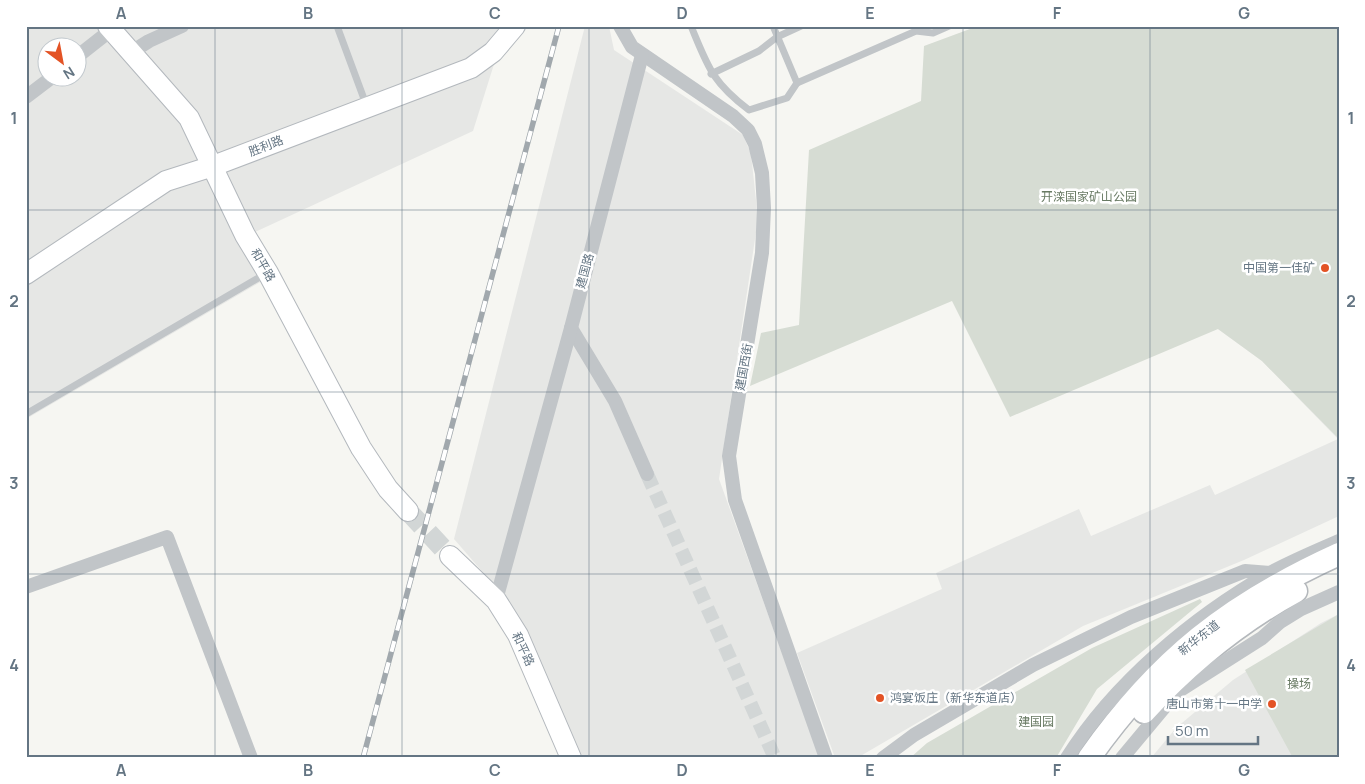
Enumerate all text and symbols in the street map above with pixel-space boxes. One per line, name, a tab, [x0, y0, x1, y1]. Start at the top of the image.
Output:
text: A	[116, 2, 127, 24]
text: B	[303, 2, 313, 24]
text: C	[489, 2, 501, 24]
text: D	[676, 2, 688, 24]
text: E	[865, 2, 875, 24]
text: F	[1053, 2, 1062, 24]
text: G	[1238, 2, 1250, 24]
north arrow	[38, 38, 88, 88]
text: N	[60, 63, 78, 84]
text: 1	[10, 107, 18, 129]
text: 1	[1347, 107, 1355, 129]
street label: 胜利路	[246, 131, 286, 160]
park label: 开滦国家矿山公园	[1041, 188, 1137, 205]
street label: 和平路	[247, 245, 280, 285]
street label: 建国路	[572, 251, 597, 290]
place label: 中国第一佳矿	[1243, 259, 1315, 276]
marker: 中国第一佳矿	[1319, 262, 1331, 274]
text: 2	[9, 290, 19, 312]
text: 2	[1346, 290, 1356, 312]
street label: 建国西街	[731, 342, 756, 392]
text: 3	[9, 472, 19, 494]
text: 3	[1346, 472, 1356, 494]
street label: 新华东道	[1175, 616, 1223, 659]
street label: 和平路	[508, 629, 539, 669]
text: 4	[9, 654, 19, 676]
text: 4	[1346, 654, 1356, 676]
park label: 操场	[1287, 675, 1311, 692]
place label: 鸿宴饭庄（新华东道店）	[890, 689, 1022, 706]
marker: 鸿宴饭庄（新华东道店）	[874, 692, 886, 704]
place label: 唐山市第十一中学	[1166, 695, 1262, 712]
marker: 唐山市第十一中学	[1266, 698, 1278, 710]
park label: 建国园	[1018, 713, 1054, 730]
scale bar	[1168, 714, 1258, 746]
text: 50 m	[1175, 720, 1209, 741]
text: A	[116, 759, 127, 781]
text: B	[303, 759, 313, 781]
text: C	[489, 759, 501, 781]
text: D	[676, 759, 688, 781]
text: E	[865, 759, 875, 781]
text: F	[1053, 759, 1062, 781]
text: G	[1238, 759, 1250, 781]

